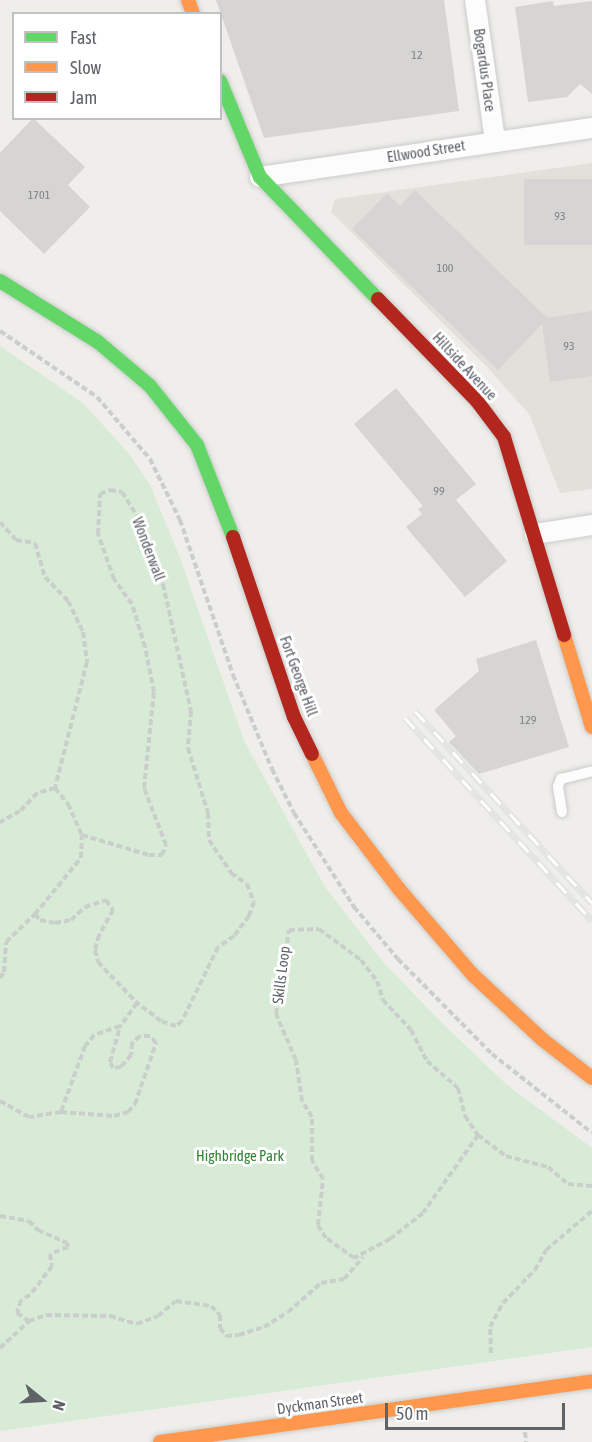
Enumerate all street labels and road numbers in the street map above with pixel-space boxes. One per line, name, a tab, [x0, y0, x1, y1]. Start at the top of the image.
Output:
street label: Bogardus Place	[470, 27, 500, 113]
street label: Ellwood Street	[385, 136, 467, 166]
street label: Hillside Avenue	[429, 328, 501, 404]
street label: Wonderwall	[129, 515, 169, 583]
street label: Fort George Hill	[276, 633, 322, 719]
street label: Skills Loop	[269, 945, 293, 1005]
street label: Dyckman Street	[276, 1388, 364, 1418]

